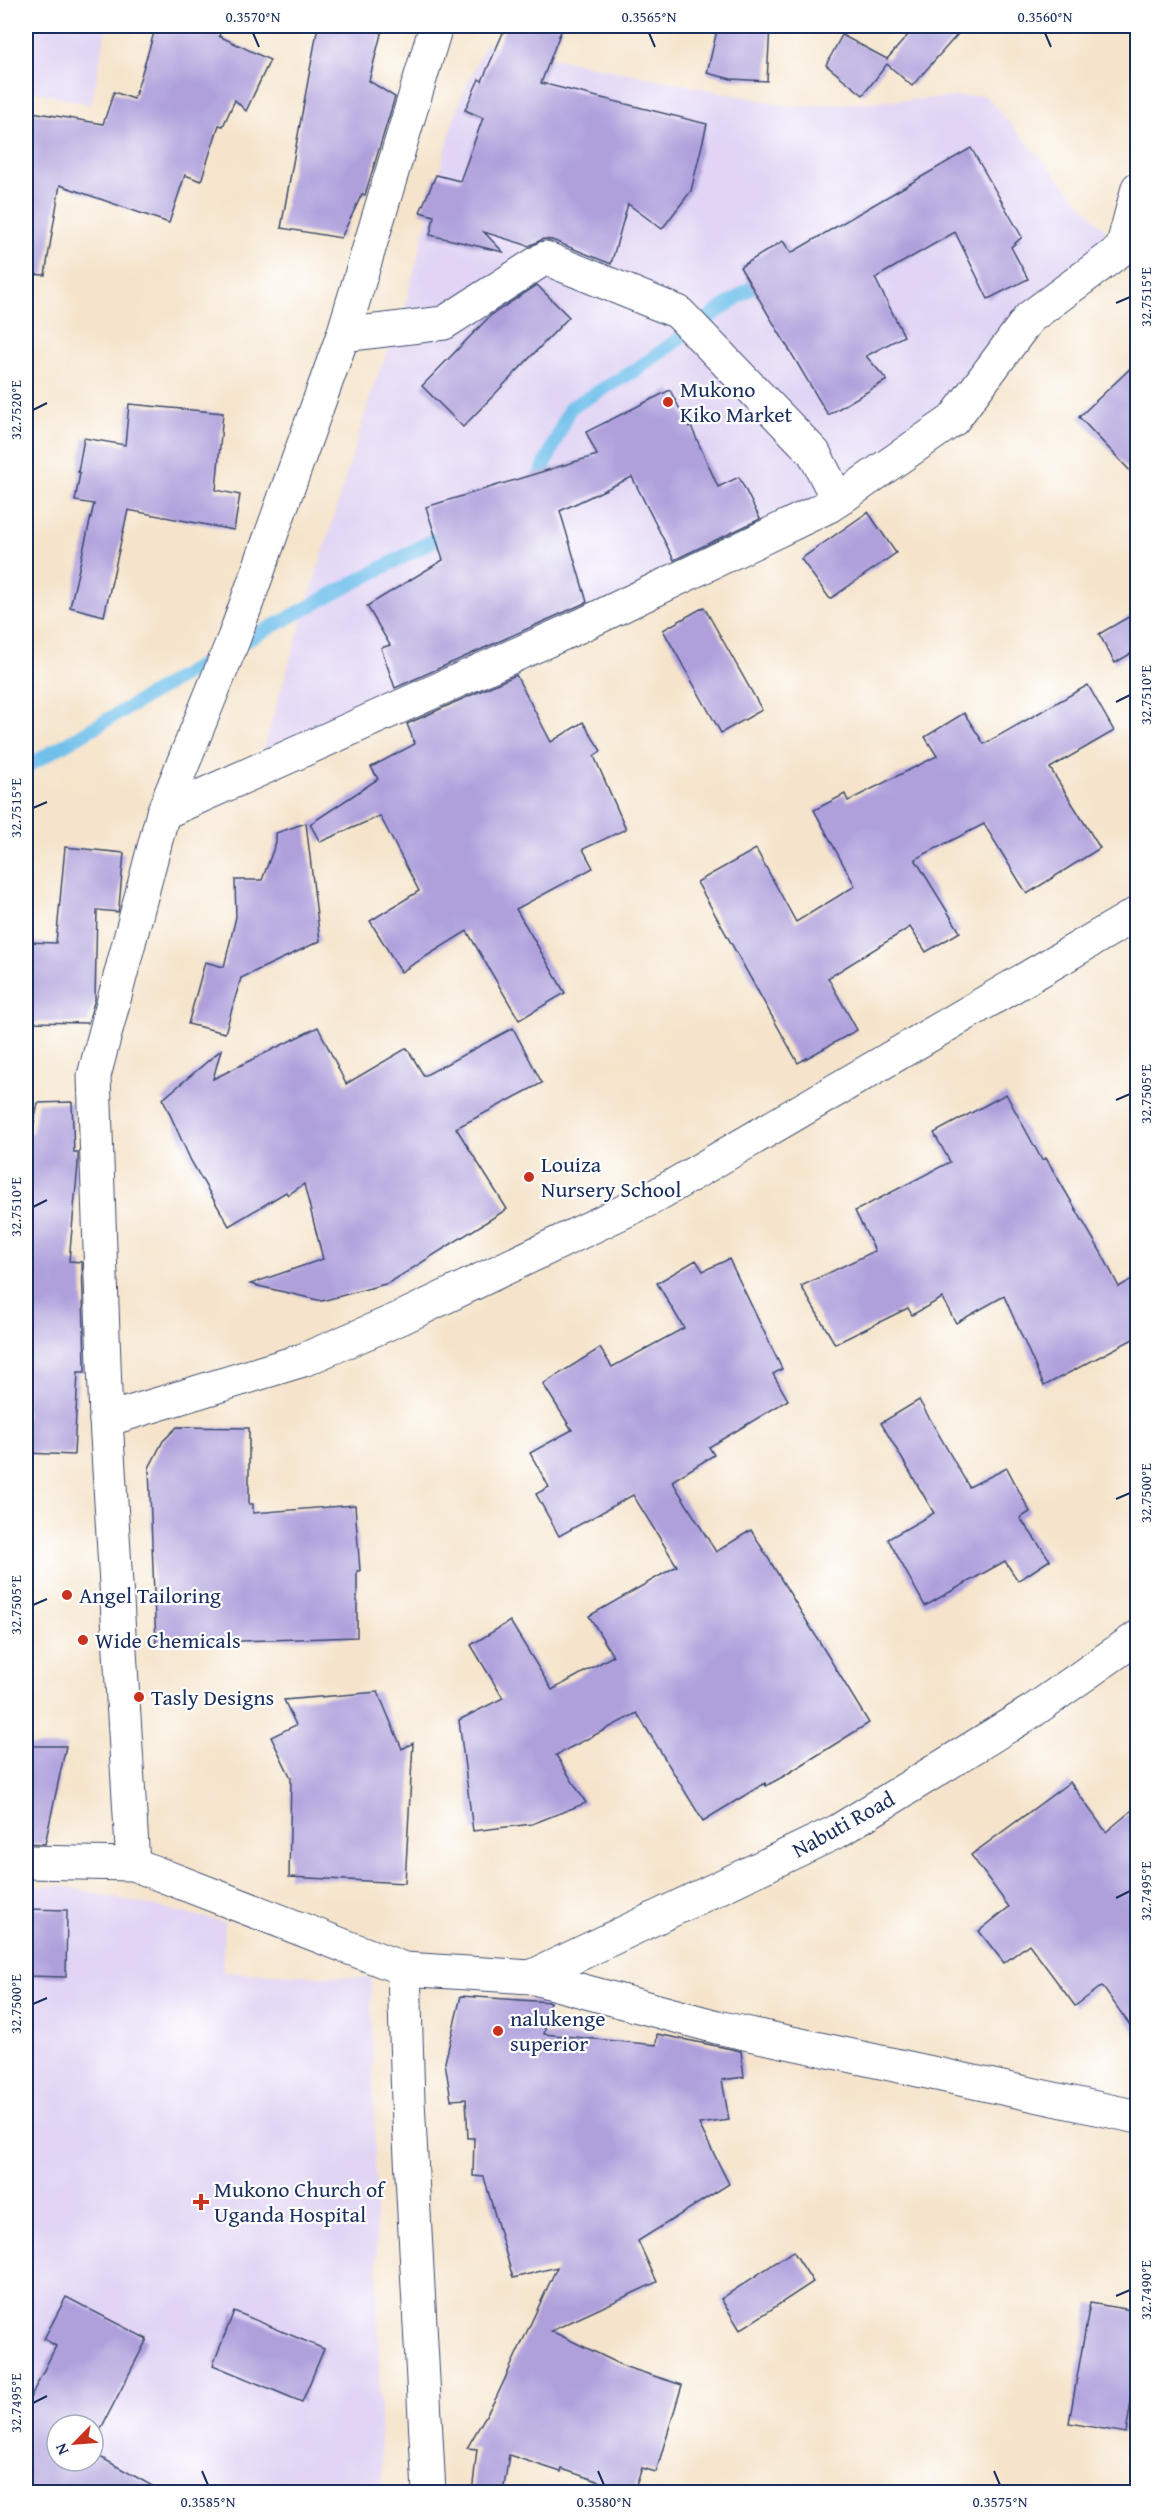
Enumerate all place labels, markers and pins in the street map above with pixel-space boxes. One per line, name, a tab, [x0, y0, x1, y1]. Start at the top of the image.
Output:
place label: Mukono Kiko Market	[680, 373, 793, 430]
marker: Mukono Kiko Market	[661, 395, 675, 409]
place label: Louiza Nursery School	[541, 1148, 681, 1205]
marker: Louiza Nursery School	[522, 1170, 536, 1184]
place label: Angel Tailoring	[79, 1579, 221, 1611]
marker: Angel Tailoring	[60, 1588, 74, 1602]
place label: Wide Chemicals	[95, 1624, 241, 1656]
marker: Wide Chemicals	[76, 1633, 90, 1647]
place label: Tasly Designs	[151, 1681, 274, 1713]
marker: Tasly Designs	[132, 1690, 146, 1704]
place label: nalukenge superior	[510, 2002, 606, 2059]
marker: nalukenge superior	[491, 2024, 505, 2038]
place label: Mukono Church of Uganda Hospital	[214, 2173, 387, 2230]
marker: Mukono Church of Uganda Hospital	[192, 2193, 210, 2211]

